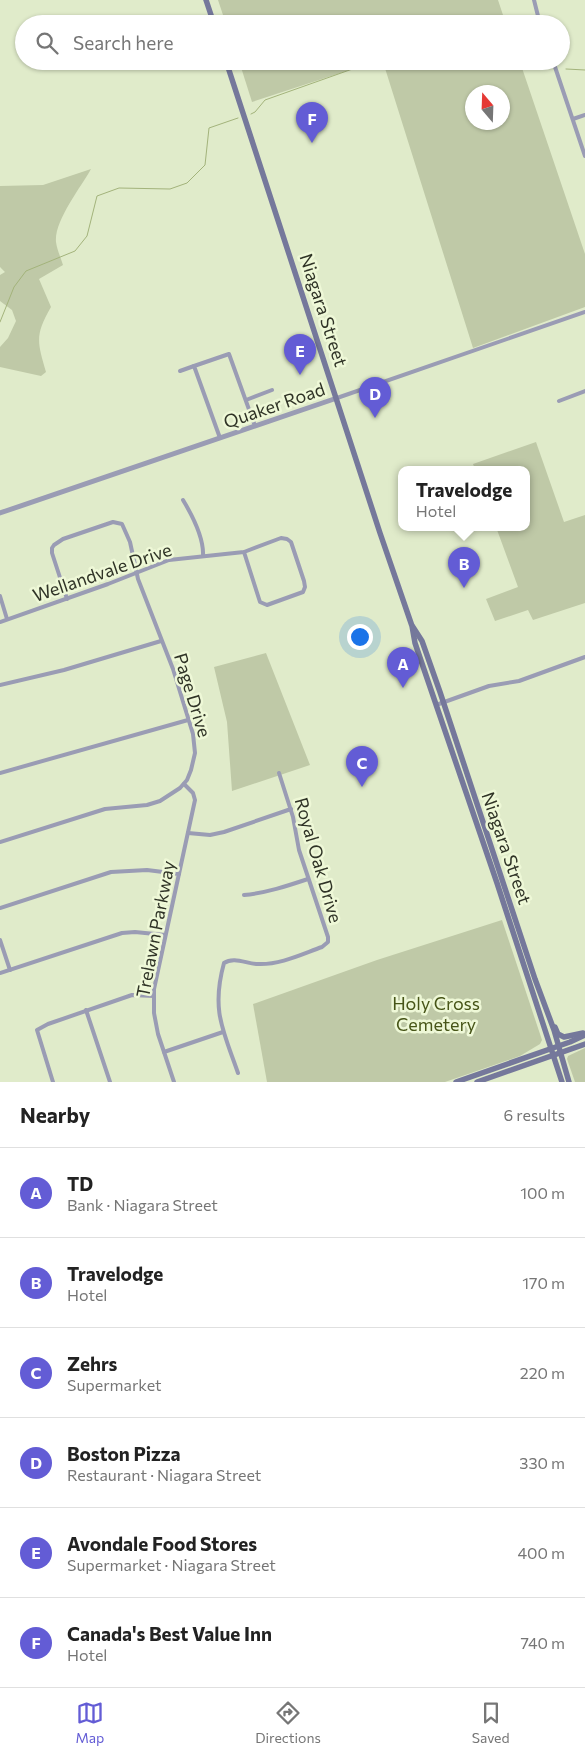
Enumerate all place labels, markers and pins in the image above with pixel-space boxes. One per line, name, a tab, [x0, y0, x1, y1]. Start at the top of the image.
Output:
pin: F	[296, 102, 328, 143]
pin: E	[284, 334, 316, 375]
pin: D	[359, 377, 391, 418]
pin: B	[448, 547, 480, 588]
pin: A	[387, 647, 419, 688]
pin: C	[346, 746, 378, 787]

